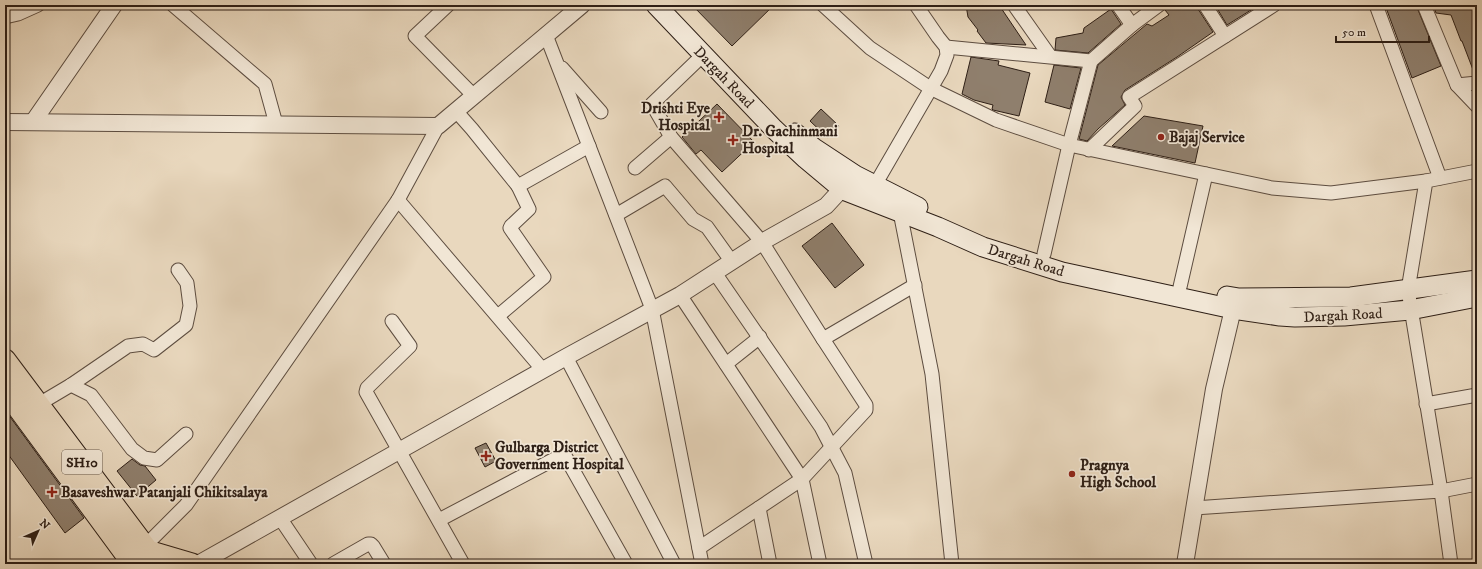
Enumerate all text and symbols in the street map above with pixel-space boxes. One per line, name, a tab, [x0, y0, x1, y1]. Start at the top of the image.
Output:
scale bar	[1336, 18, 1429, 44]
text: 50 m	[1342, 25, 1366, 40]
street label: Dargah Road	[689, 42, 758, 113]
place label: Drishti Eye Hospital	[641, 99, 711, 135]
marker: Drishti Eye Hospital	[713, 111, 725, 123]
place label: Dr. Gachinmani Hospital	[742, 122, 838, 158]
place label: Bajaj Service	[1169, 128, 1245, 147]
marker: Bajaj Service	[1156, 132, 1166, 142]
marker: Dr. Gachinmani Hospital	[727, 134, 739, 146]
street label: Dargah Road	[985, 240, 1067, 281]
street label: Dargah Road	[1303, 304, 1383, 327]
place label: Gulbarga District Government Hospital	[495, 438, 624, 474]
road number: SH10	[62, 450, 102, 474]
marker: Gulbarga District Government Hospital	[480, 450, 492, 462]
place label: Pragnya High School	[1080, 456, 1157, 492]
marker: Pragnya High School	[1067, 469, 1077, 479]
place label: Basaveshwar Patanjali Chikitsalaya	[61, 483, 268, 502]
marker: Basaveshwar Patanjali Chikitsalaya	[46, 486, 58, 498]
north arrow	[18, 511, 58, 551]
text: N	[36, 516, 53, 533]

